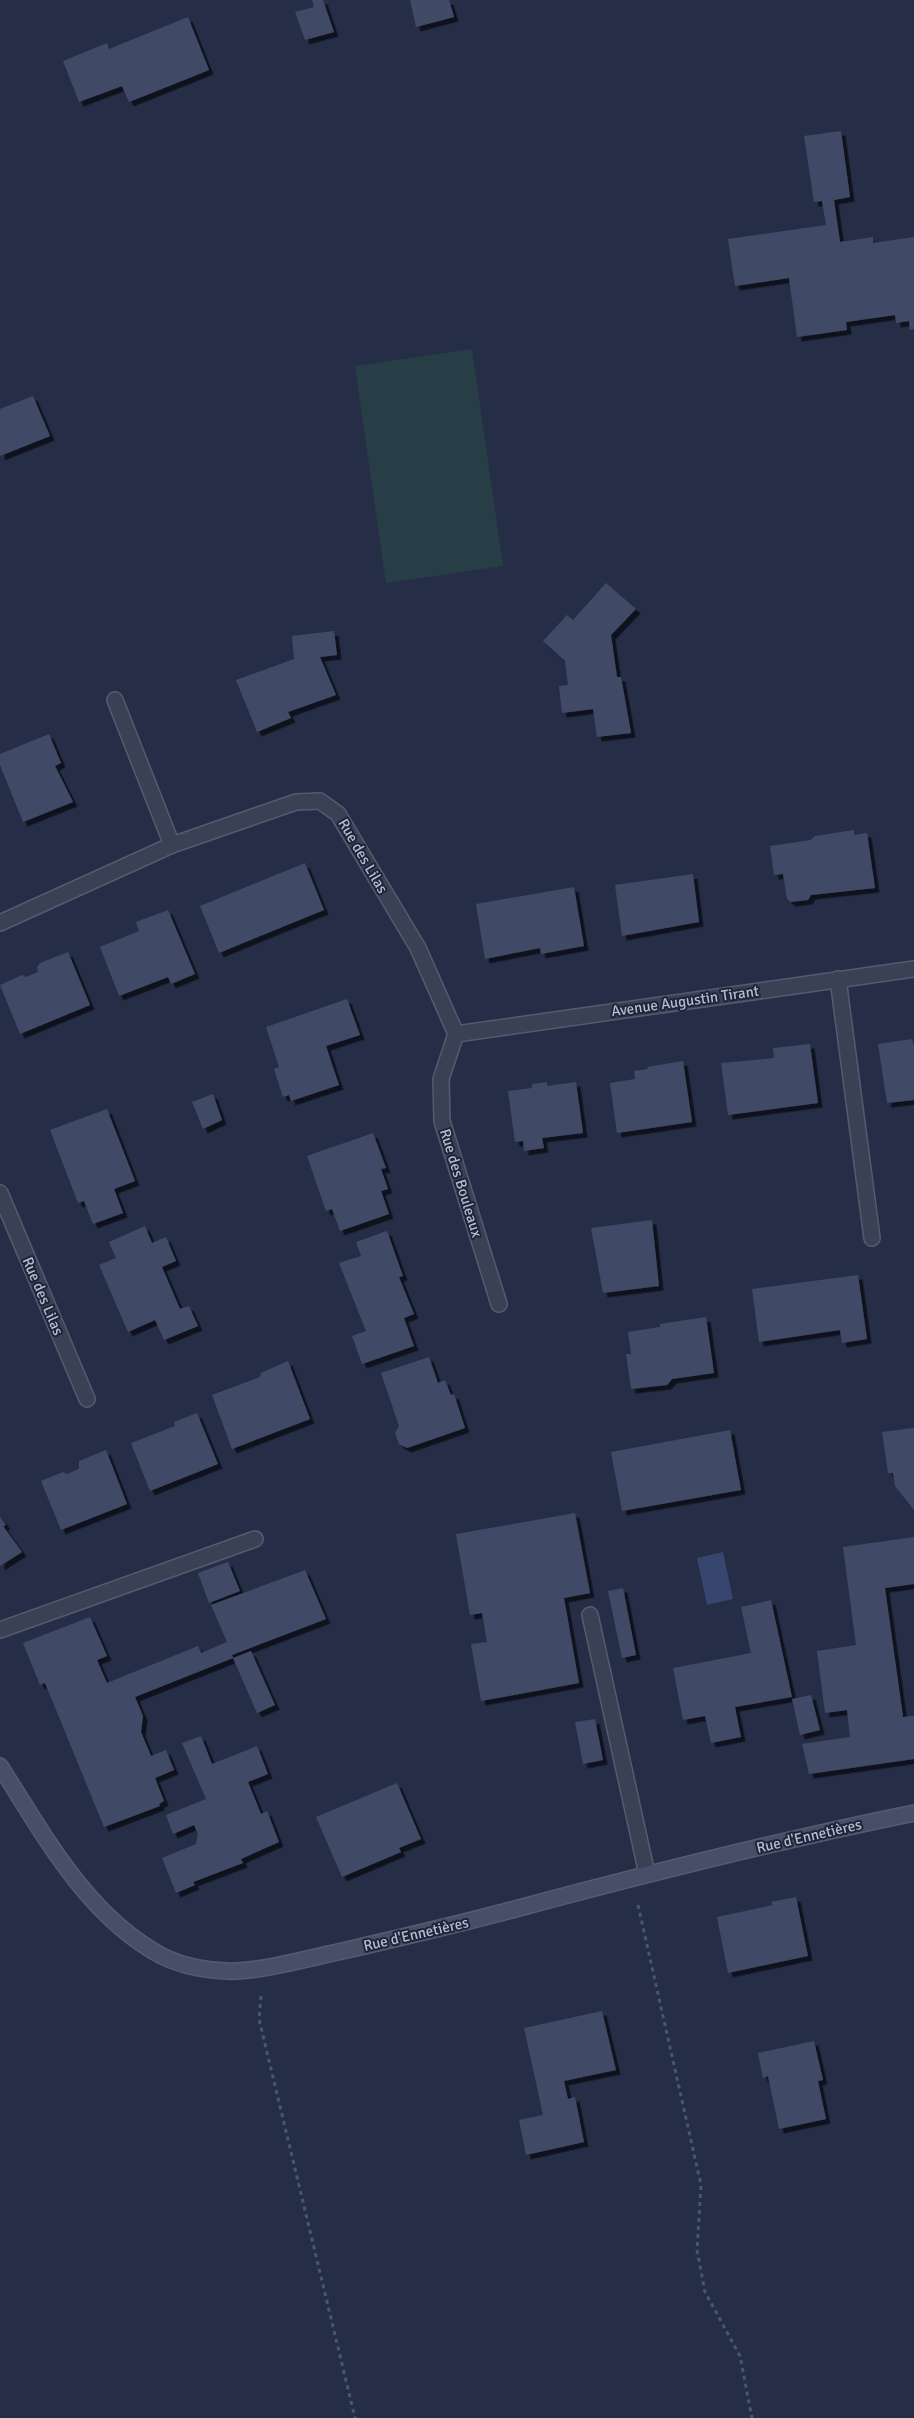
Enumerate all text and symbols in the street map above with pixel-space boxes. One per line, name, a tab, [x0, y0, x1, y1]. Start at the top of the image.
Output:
street label: Rue des Lilas	[334, 815, 392, 897]
street label: Avenue Augustin Tirant	[610, 982, 760, 1020]
street label: Rue des Bouleaux	[436, 1127, 486, 1240]
street label: Rue des Lilas	[18, 1254, 68, 1338]
street label: Rue d'Ennetières	[755, 1815, 864, 1857]
street label: Rue d'Ennetières	[362, 1913, 471, 1955]

